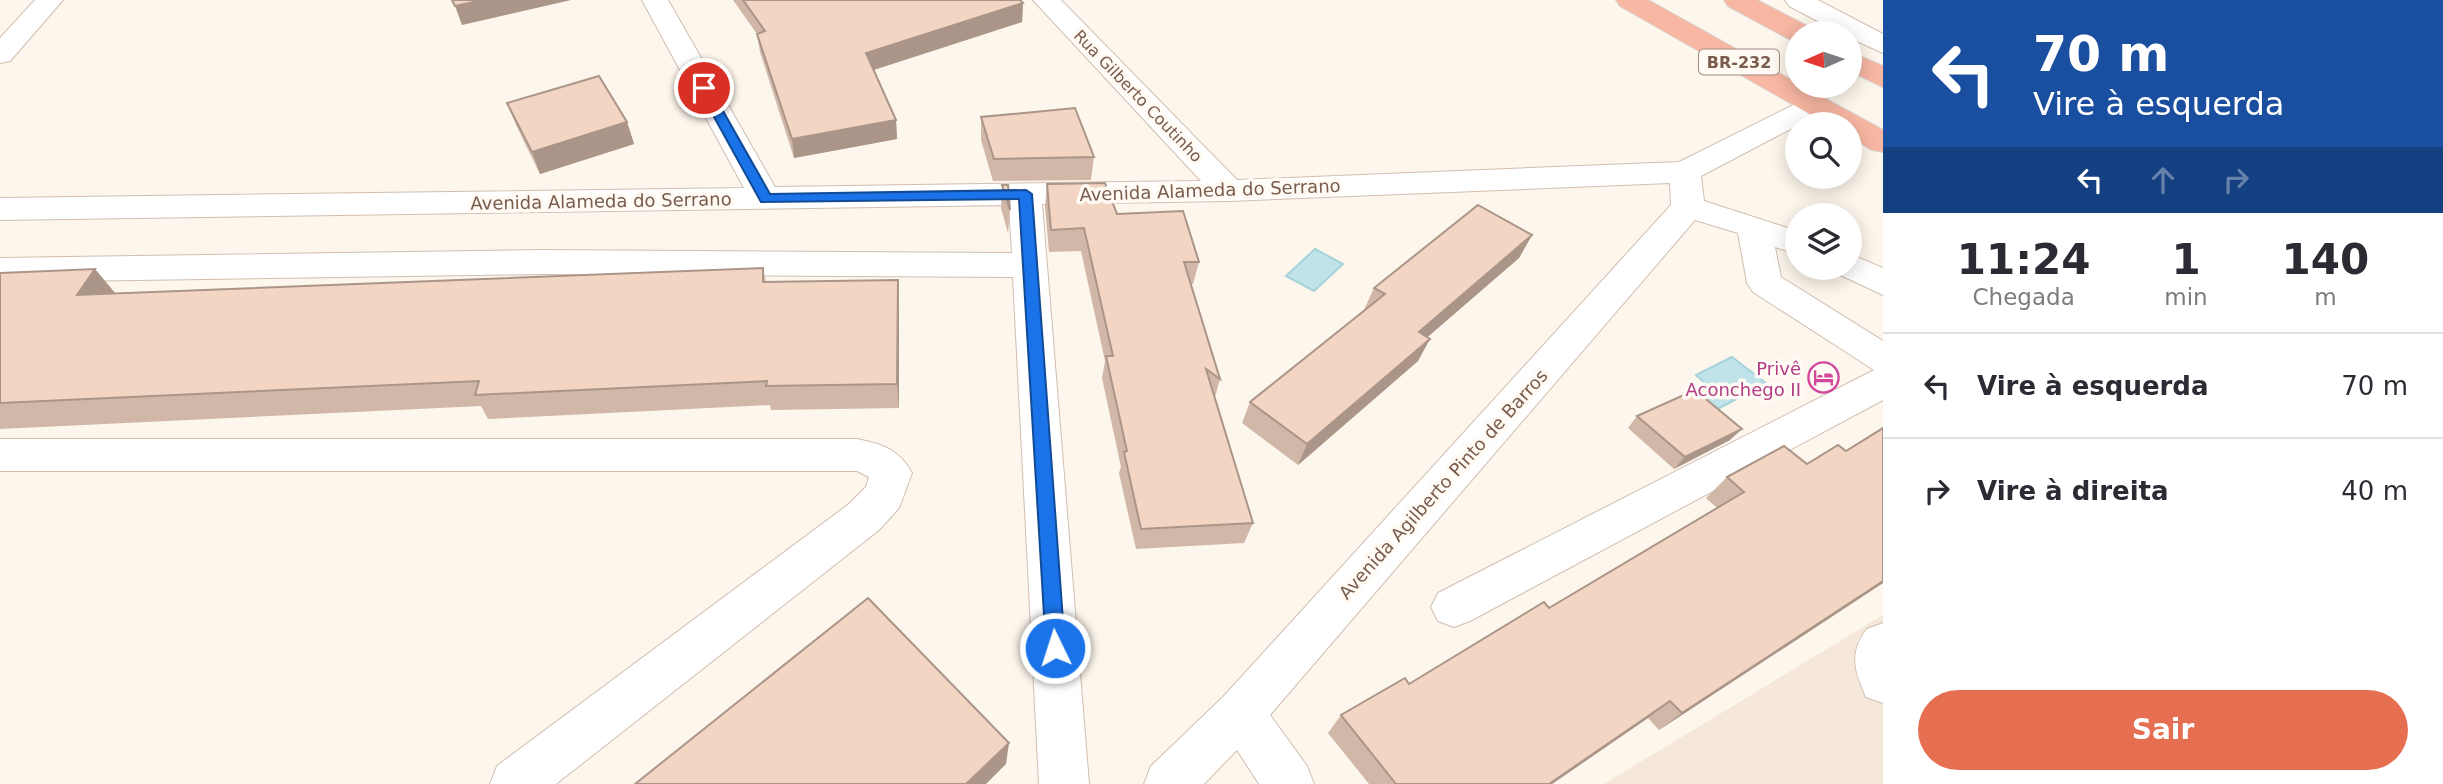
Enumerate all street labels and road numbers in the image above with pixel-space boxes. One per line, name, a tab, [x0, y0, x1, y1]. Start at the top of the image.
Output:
street label: Rua Gilberto Coutinho	[1070, 26, 1206, 166]
road number: BR-232	[1699, 50, 1779, 74]
street label: Avenida Alameda do Serrano	[1079, 175, 1341, 205]
street label: Avenida Alameda do Serrano	[470, 188, 732, 214]
street label: Avenida Agilberto Pinto de Barros	[1334, 365, 1552, 603]

